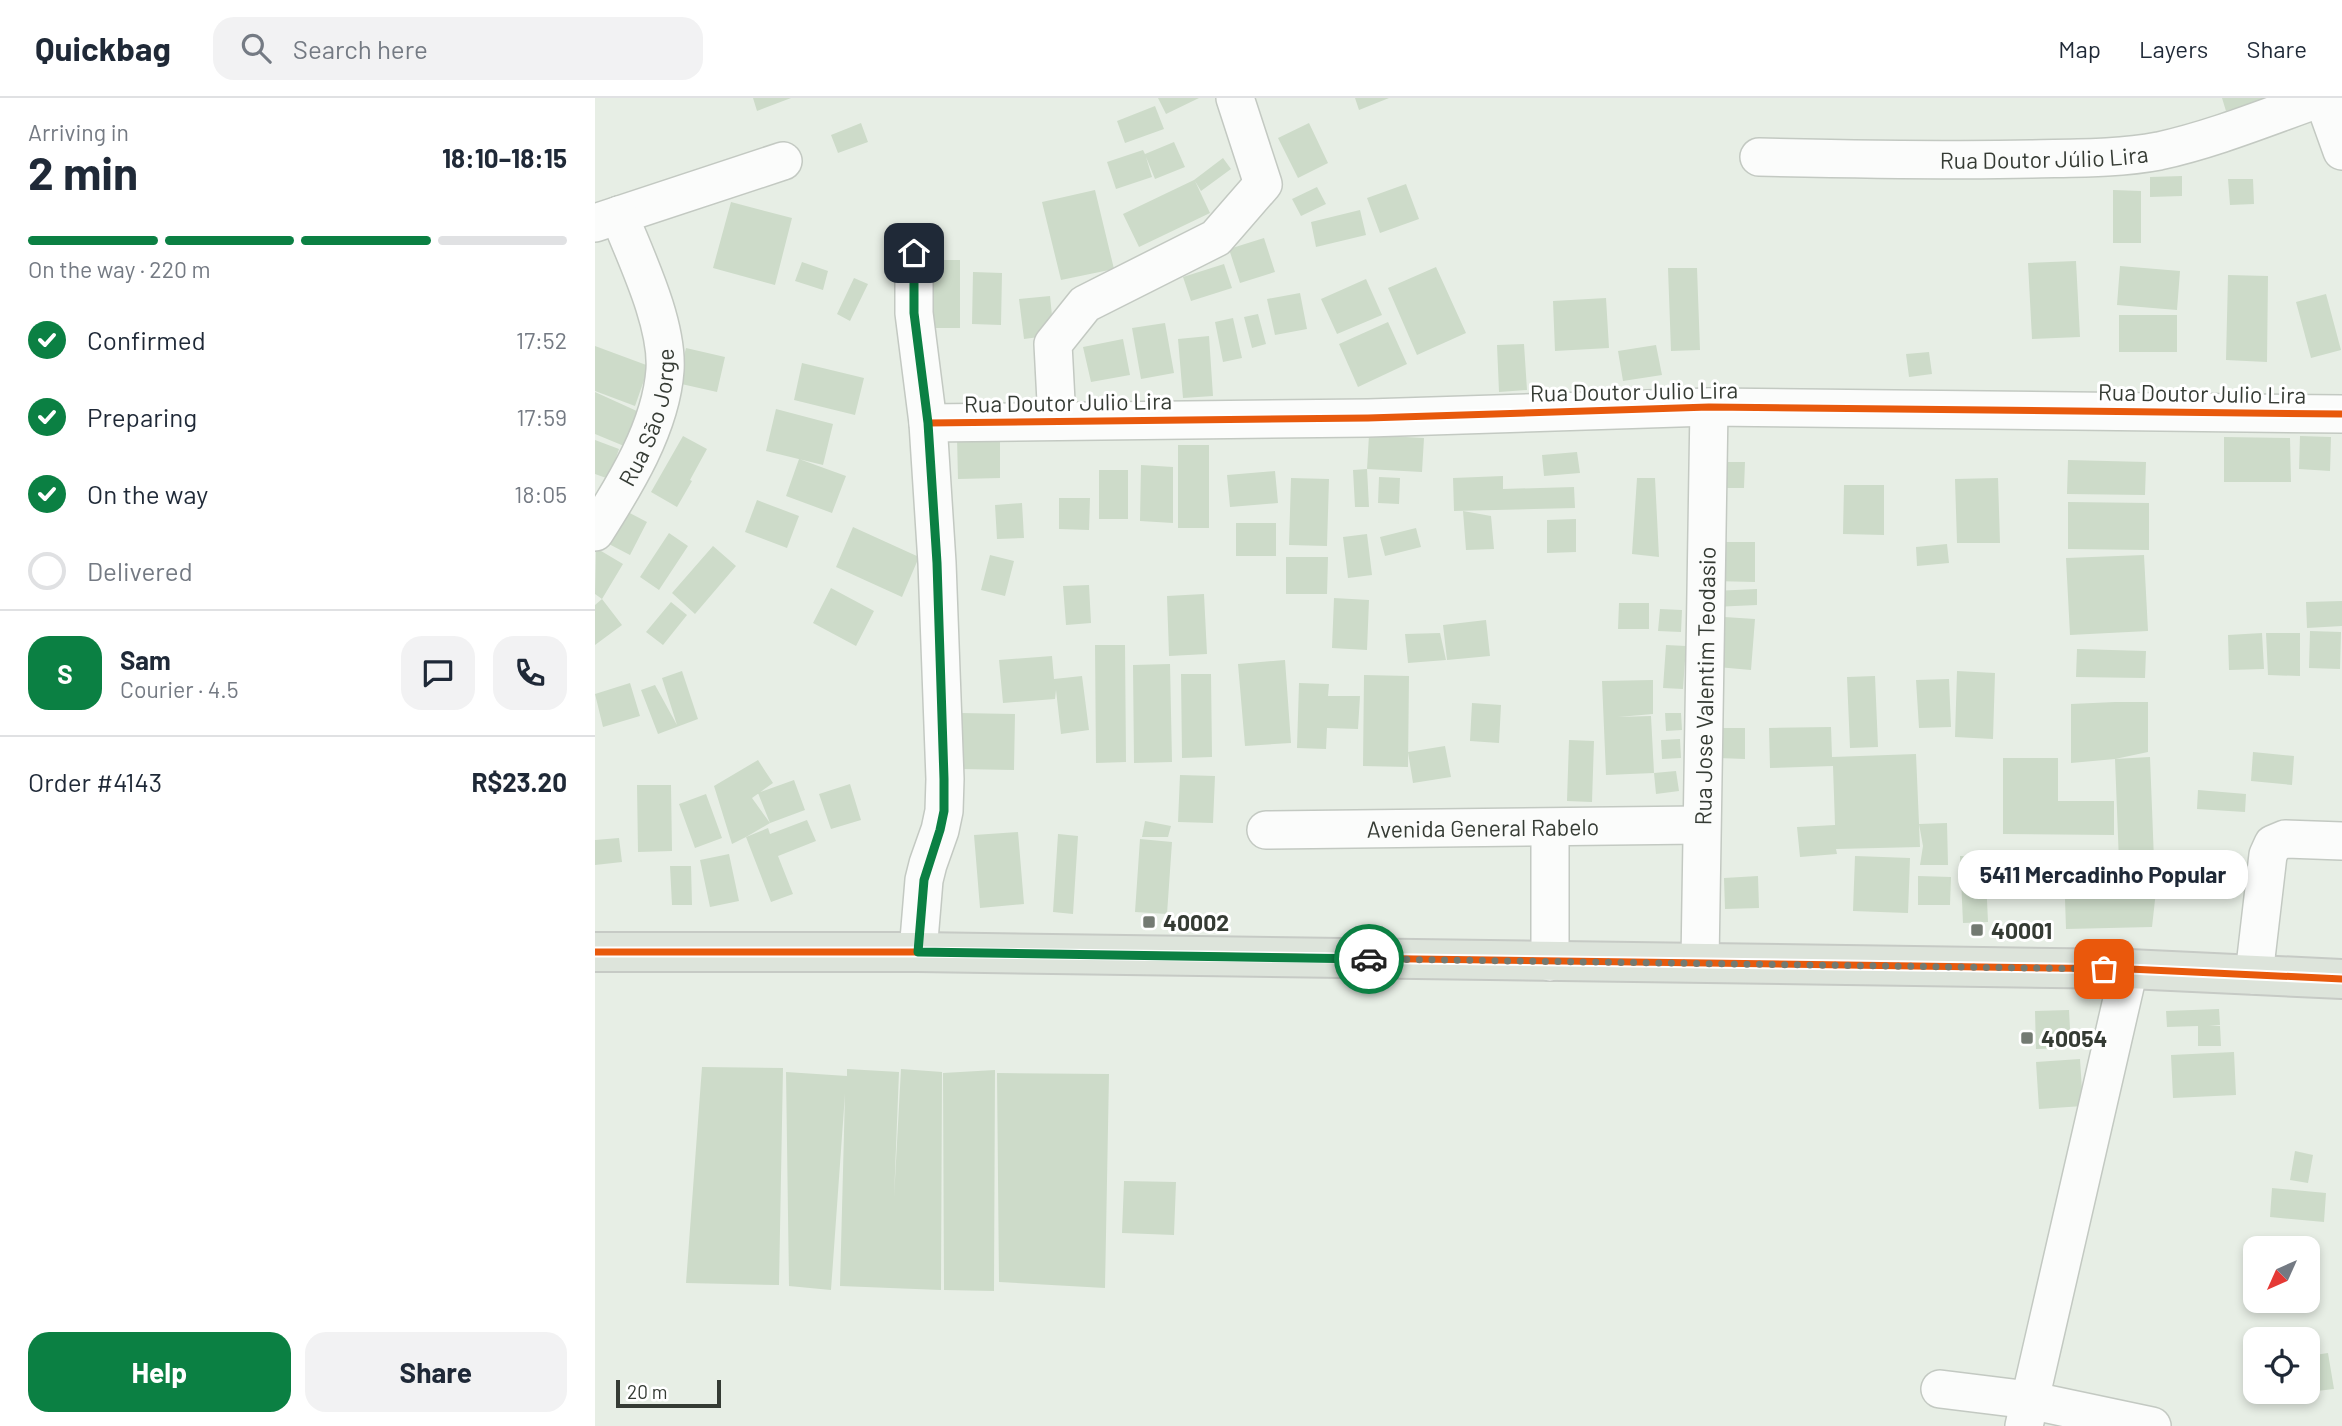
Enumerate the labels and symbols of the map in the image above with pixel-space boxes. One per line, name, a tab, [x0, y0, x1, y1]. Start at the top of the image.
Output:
street label: Rua Doutor Júlio Lira	[1940, 139, 2150, 174]
pin	[884, 223, 944, 283]
street label: Rua São Jorge	[612, 348, 679, 491]
street label: Rua Doutor Julio Lira	[1530, 375, 1738, 407]
street label: Rua Doutor Julio Lira	[2098, 377, 2306, 409]
street label: Rua Doutor Julio Lira	[964, 386, 1172, 418]
street label: Rua Jose Valentim Teodasio	[1688, 546, 1721, 826]
street label: Avenida General Rabelo	[1367, 812, 1599, 843]
callout: 5411 Mercadinho Popular	[1959, 850, 2249, 899]
place label: 40002	[1163, 908, 1229, 936]
marker: 40002	[1141, 914, 1157, 930]
place label: 40001	[1991, 916, 2052, 944]
marker: 40001	[1969, 922, 1985, 938]
courier	[1334, 924, 1404, 994]
pin	[2074, 939, 2134, 999]
place label: 40054	[2041, 1024, 2107, 1052]
marker: 40054	[2019, 1030, 2035, 1046]
north arrow	[2243, 1236, 2321, 1312]
scale bar	[616, 1377, 721, 1409]

